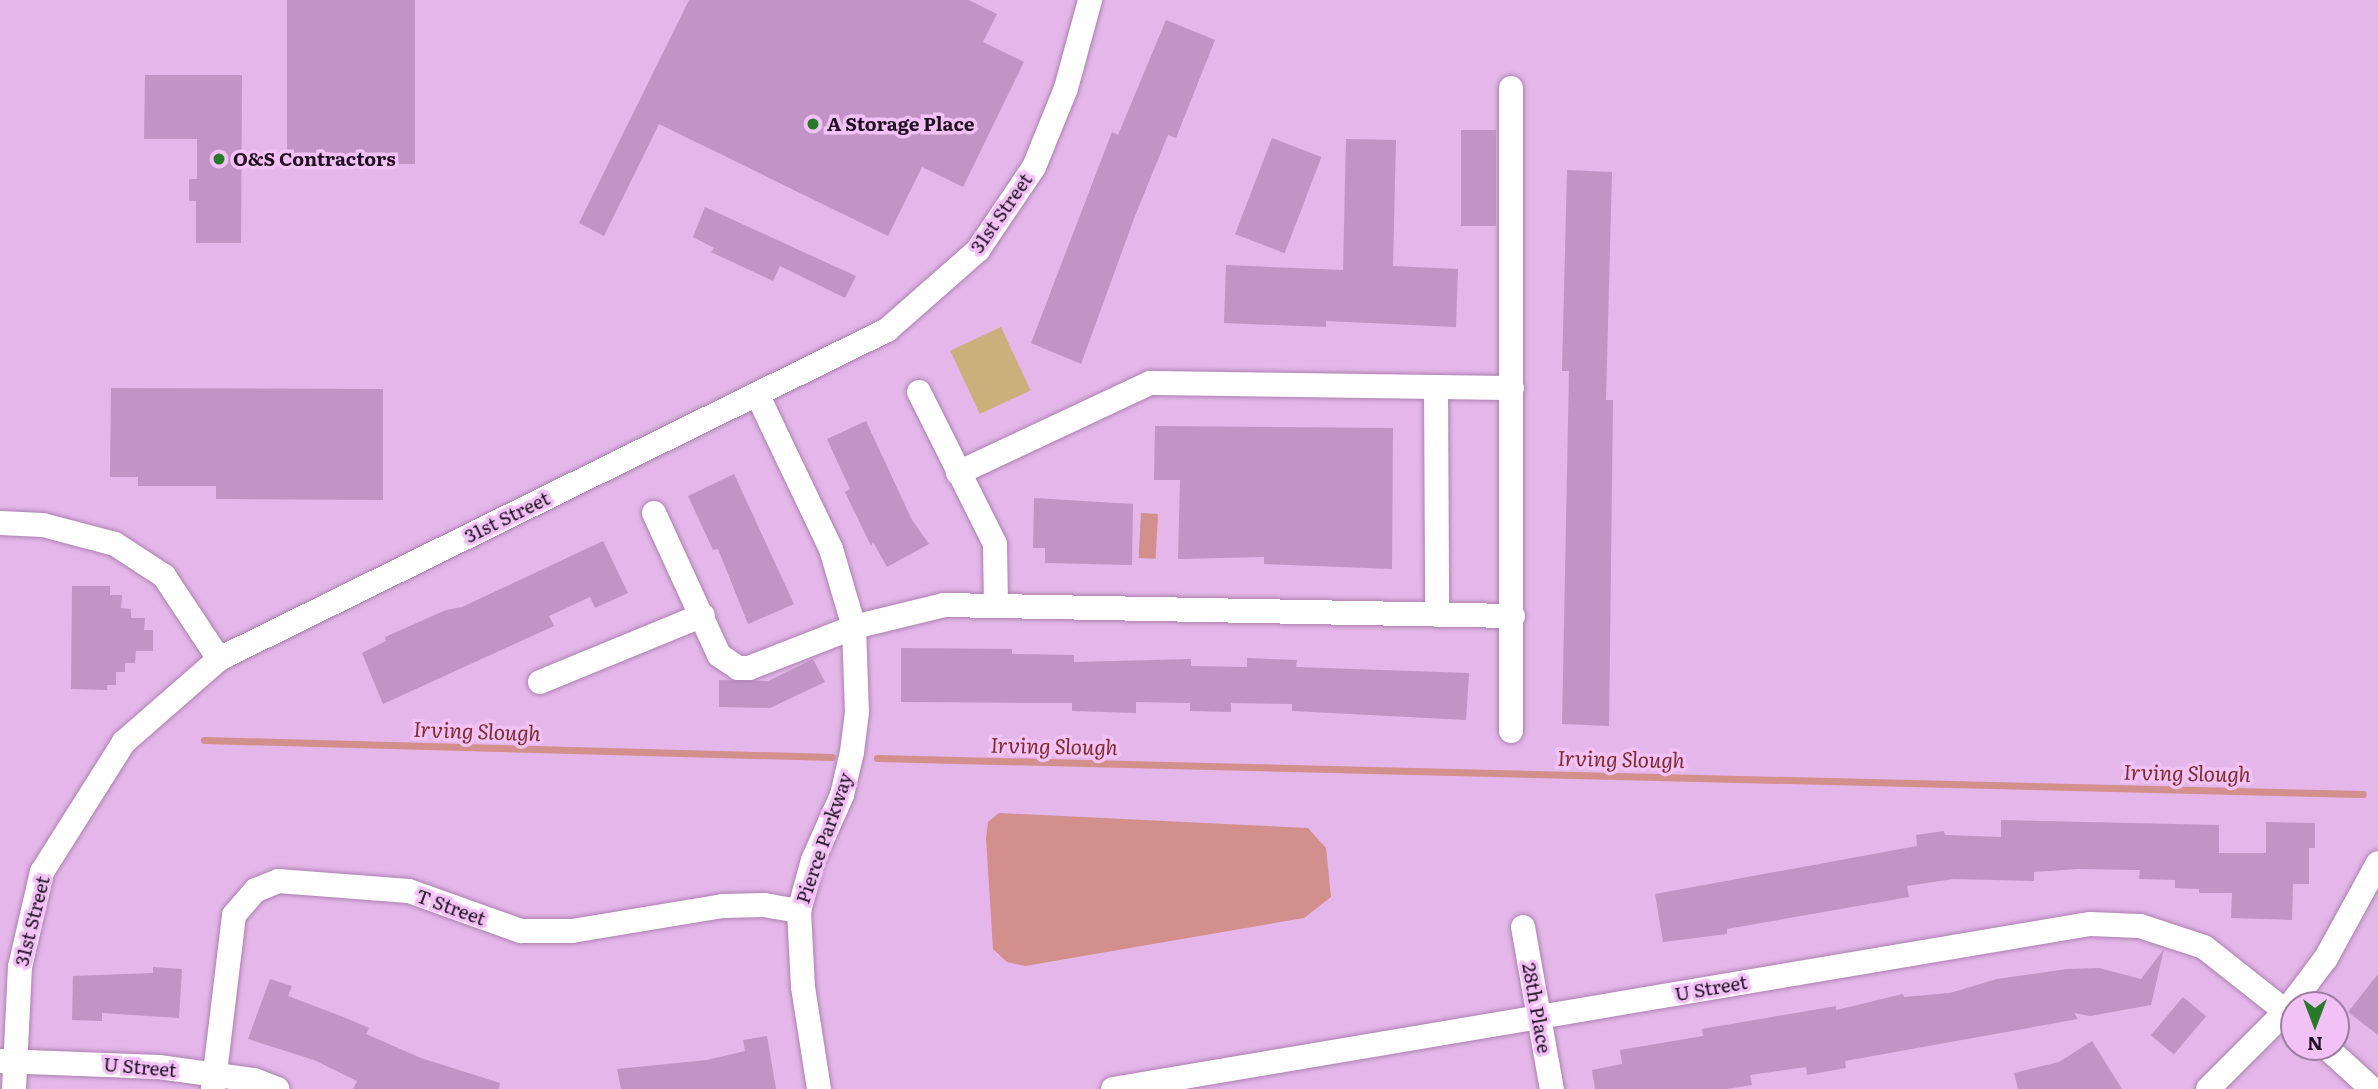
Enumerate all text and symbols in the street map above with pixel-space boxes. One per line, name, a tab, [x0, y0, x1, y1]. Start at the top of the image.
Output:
place label: A Storage Place	[827, 113, 974, 135]
marker: A Storage Place	[805, 116, 821, 132]
place label: O&S Contractors	[233, 148, 396, 170]
marker: O&S Contractors	[211, 151, 227, 167]
street label: 31st Street	[965, 169, 1037, 257]
street label: 31st Street	[461, 487, 553, 547]
water label: Irving Slough	[413, 715, 541, 745]
water label: Irving Slough	[990, 731, 1118, 759]
water label: Irving Slough	[1557, 744, 1685, 772]
water label: Irving Slough	[2123, 758, 2251, 786]
street label: Pierce Parkway	[791, 770, 857, 906]
street label: 31st Street	[10, 873, 54, 969]
street label: T Street	[413, 884, 489, 930]
street label: 28th Place	[1518, 961, 1556, 1055]
street label: U Street	[1673, 970, 1749, 1006]
north arrow	[2280, 991, 2350, 1061]
text: N	[2307, 1031, 2323, 1059]
street label: U Street	[102, 1052, 178, 1082]

